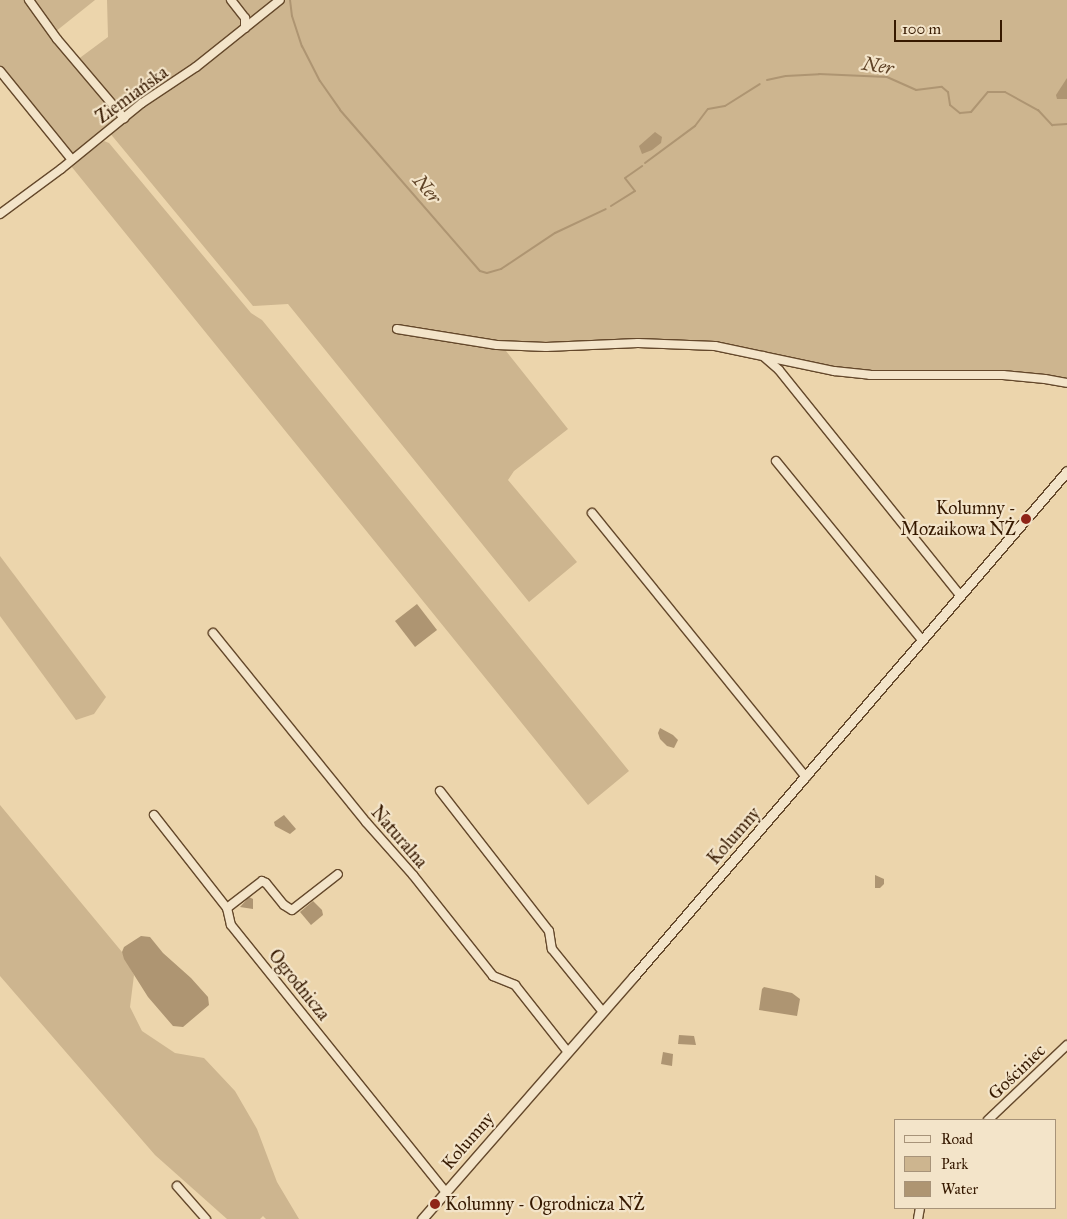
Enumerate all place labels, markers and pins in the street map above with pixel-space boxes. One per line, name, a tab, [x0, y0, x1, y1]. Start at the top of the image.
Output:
place label: Kolumny - Mozaikowa NŻ	[901, 498, 1016, 540]
marker: Kolumny - Mozaikowa NŻ	[1020, 513, 1032, 525]
place label: Kolumny - Ogrodnicza NŻ	[445, 1193, 645, 1215]
marker: Kolumny - Ogrodnicza NŻ	[429, 1198, 441, 1210]

